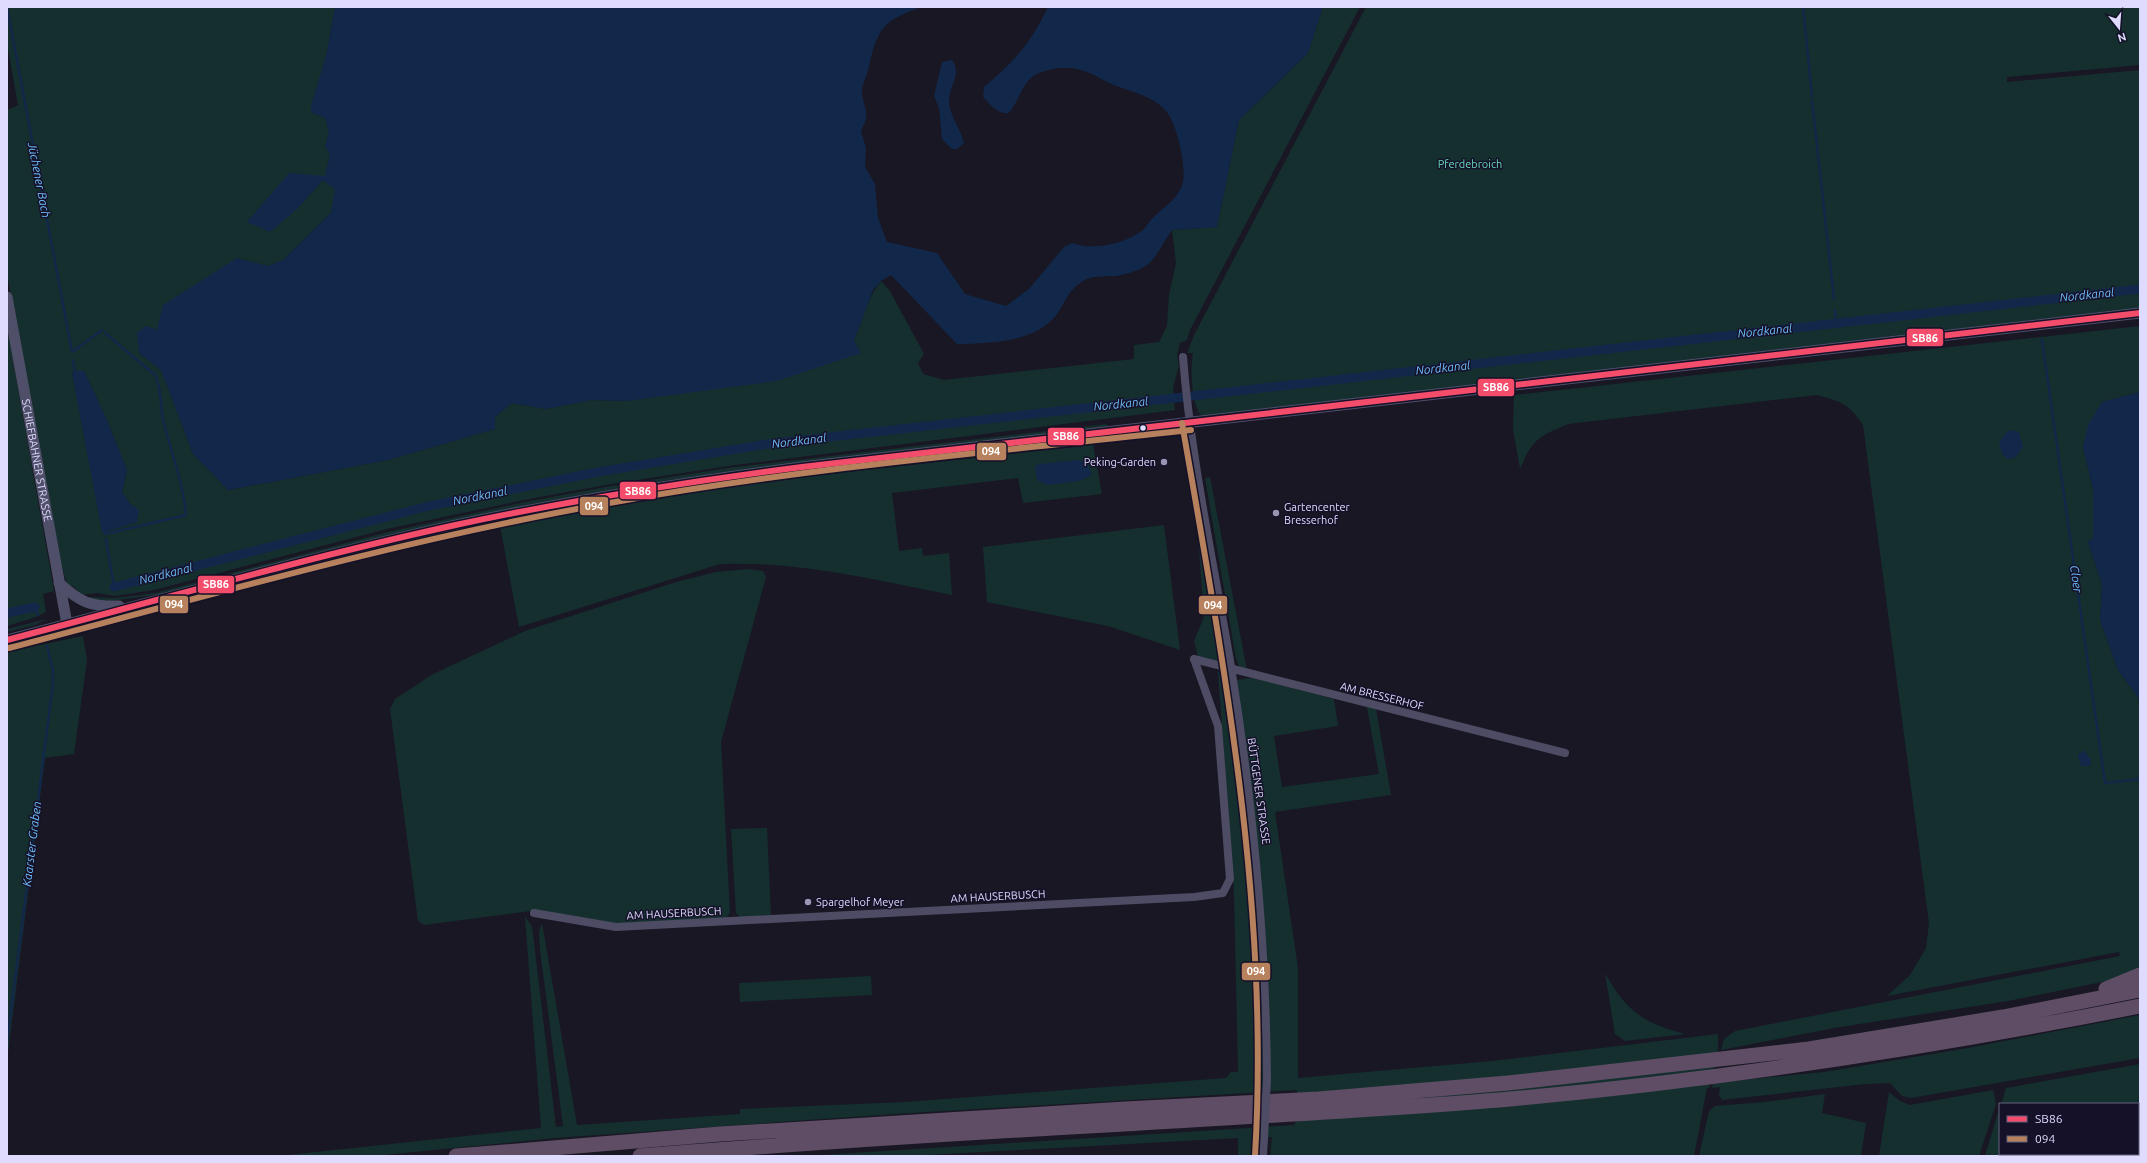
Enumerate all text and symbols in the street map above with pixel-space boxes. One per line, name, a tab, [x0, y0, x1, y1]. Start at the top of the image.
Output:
north arrow	[2099, 8, 2139, 48]
text: N	[2116, 31, 2128, 45]
water label: Jüchener Bach	[26, 140, 53, 219]
park label: Pferdebroich	[1438, 158, 1502, 170]
water label: Nordkanal	[2059, 285, 2116, 304]
water label: Nordkanal	[1737, 321, 1794, 340]
line badge: SB86	[1906, 328, 1944, 347]
text: SB86	[1912, 332, 1938, 344]
water label: Nordkanal	[1415, 358, 1472, 377]
line badge: SB86	[1477, 378, 1515, 397]
text: SB86	[1483, 381, 1509, 393]
water label: Nordkanal	[1093, 394, 1150, 413]
street label: SCHIEFBAHNER STRASSE	[20, 398, 54, 523]
unlabelled marker	[1138, 423, 1148, 433]
line badge: SB86	[1047, 427, 1085, 446]
text: SB86	[1053, 430, 1079, 442]
water label: Nordkanal	[771, 431, 828, 450]
line badge: 094	[976, 442, 1007, 461]
text: 094	[982, 445, 1000, 457]
place label: Peking-Garden	[1084, 456, 1156, 468]
marker: Peking-Garden	[1159, 457, 1169, 467]
line badge: SB86	[619, 481, 657, 500]
water label: Nordkanal	[452, 484, 509, 507]
text: SB86	[625, 485, 651, 497]
line badge: 094	[579, 496, 609, 516]
text: 094	[585, 500, 603, 512]
place label: Gartencenter Bresserhof	[1284, 501, 1351, 526]
marker: Gartencenter Bresserhof	[1271, 508, 1281, 518]
water label: Nordkanal	[138, 560, 195, 586]
water label: Cloer	[2068, 564, 2085, 594]
line badge: SB86	[197, 575, 235, 594]
text: SB86	[203, 578, 229, 590]
line badge: 094	[159, 595, 189, 614]
line badge: 094	[1198, 595, 1228, 615]
text: 094	[165, 598, 183, 610]
text: 094	[1204, 599, 1222, 611]
street label: AM BRESSERHOF	[1339, 680, 1425, 712]
street label: BÜTTGENER STRASSE	[1246, 737, 1272, 845]
water label: Kaarster Graben	[20, 801, 43, 887]
street label: AM HAUSERBUSCH	[950, 888, 1046, 904]
place label: Spargelhof Meyer	[816, 896, 905, 908]
marker: Spargelhof Meyer	[803, 897, 813, 907]
street label: AM HAUSERBUSCH	[626, 905, 722, 921]
line badge: 094	[1241, 962, 1271, 981]
text: 094	[1247, 965, 1265, 977]
legend	[1999, 1103, 2139, 1155]
text: SB86	[2035, 1112, 2063, 1125]
text: 094	[2035, 1132, 2056, 1145]

